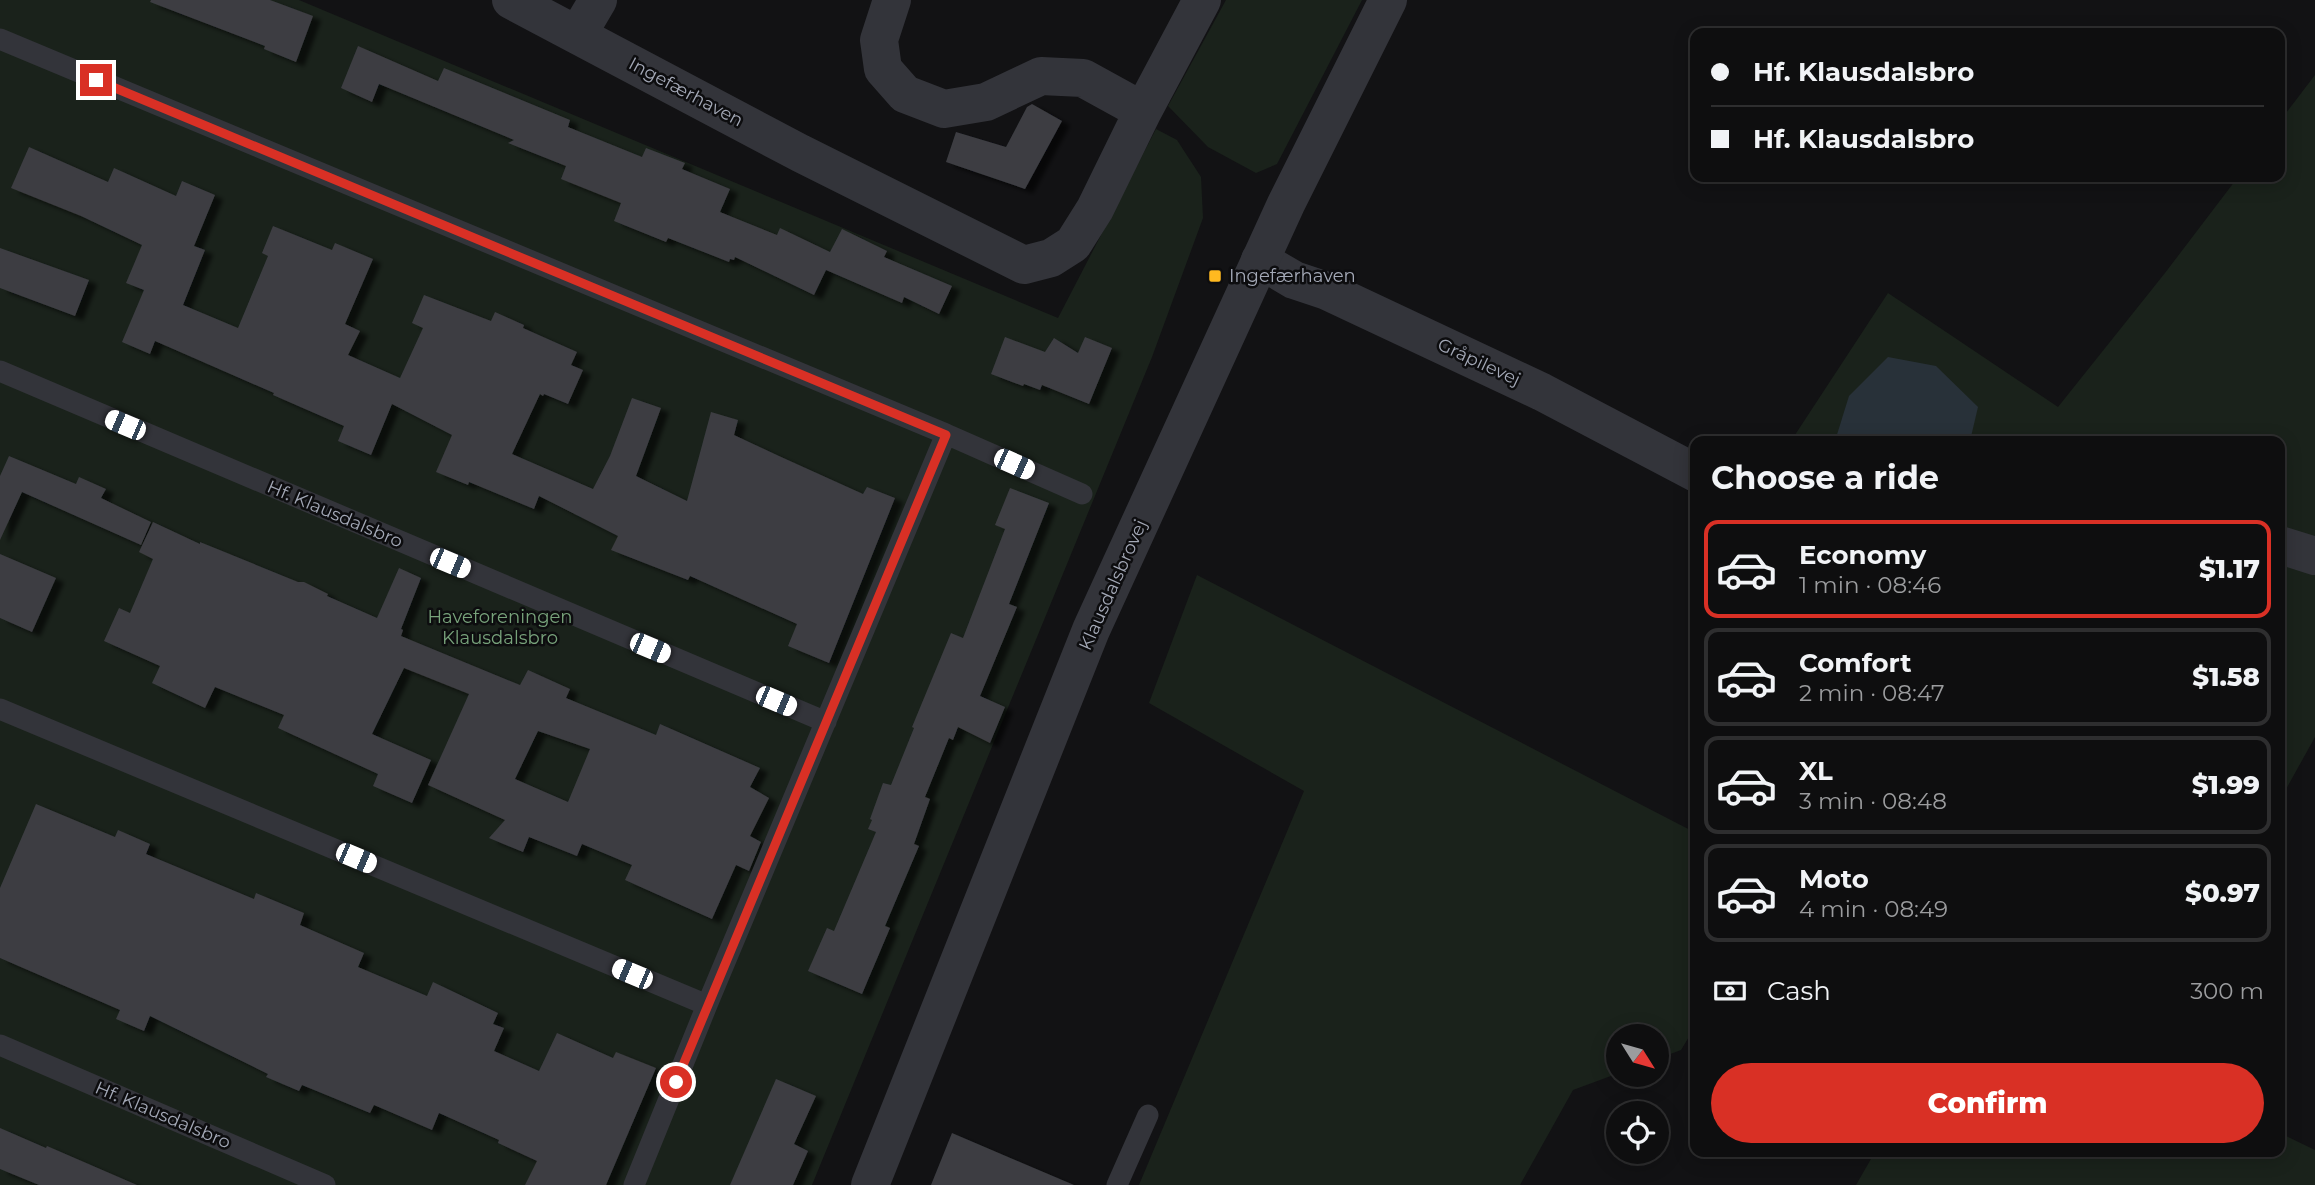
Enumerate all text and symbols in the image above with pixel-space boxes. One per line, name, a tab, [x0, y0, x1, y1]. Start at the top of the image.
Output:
street label: Ingefærhaven	[625, 53, 747, 131]
text: Hf. Klausdalsbro	[1753, 56, 1974, 88]
route end	[80, 64, 112, 96]
text: Hf. Klausdalsbro	[1753, 123, 1974, 155]
place label: Ingefærhaven	[1229, 265, 1356, 287]
marker: Ingefærhaven	[1207, 268, 1223, 284]
street label: Gråpilevej	[1434, 333, 1524, 391]
car	[102, 407, 149, 443]
car	[991, 446, 1038, 482]
text: Choose a ride	[1711, 458, 1939, 497]
street label: Hf. Klausdalsbro	[264, 476, 406, 552]
street label: Klausdalsbrovej	[1074, 516, 1152, 654]
icon: car	[1715, 538, 1778, 601]
text: Economy	[1799, 539, 1926, 571]
car	[427, 545, 474, 581]
text: $1.17	[2199, 553, 2260, 585]
text: 1 min · 08:46	[1799, 571, 1941, 599]
park label: Haveforeningen Klausdalsbro	[427, 606, 573, 649]
car	[627, 630, 674, 666]
icon: car	[1715, 646, 1778, 709]
text: Comfort	[1799, 647, 1911, 679]
text: $1.58	[2192, 661, 2260, 693]
text: 2 min · 08:47	[1799, 679, 1944, 707]
car	[753, 683, 800, 719]
icon: car	[1715, 754, 1778, 817]
text: XL	[1799, 755, 1833, 787]
text: $1.99	[2192, 769, 2260, 801]
text: 3 min · 08:48	[1799, 787, 1947, 815]
car	[333, 840, 380, 876]
icon: car	[1715, 862, 1778, 925]
text: Moto	[1799, 863, 1869, 895]
text: $0.97	[2185, 877, 2260, 909]
text: 4 min · 08:49	[1799, 895, 1948, 923]
car	[609, 956, 656, 992]
icon: cash	[1711, 972, 1749, 1010]
text: Cash	[1767, 975, 1831, 1007]
text: 300 m	[2190, 977, 2264, 1005]
north arrow	[1606, 1024, 1670, 1087]
map controls	[1606, 1024, 1669, 1164]
button: Confirm	[1711, 1063, 2264, 1143]
route start	[660, 1066, 692, 1098]
street label: Hf. Klausdalsbro	[92, 1077, 234, 1153]
button: locate	[1606, 1101, 1669, 1164]

